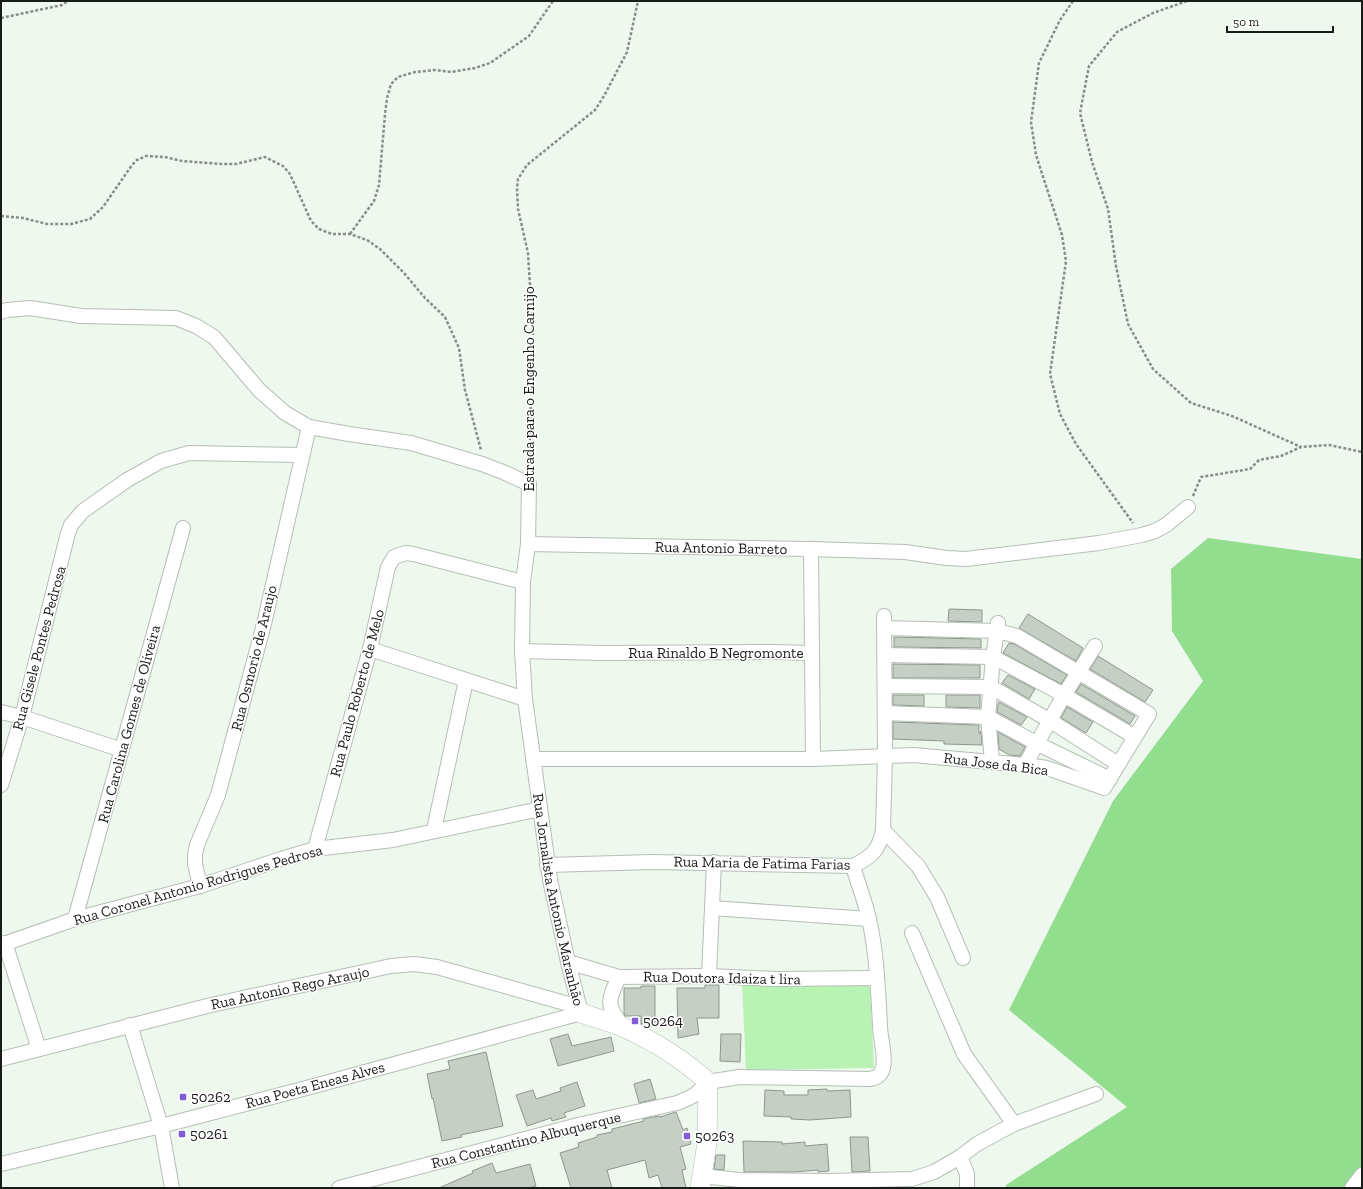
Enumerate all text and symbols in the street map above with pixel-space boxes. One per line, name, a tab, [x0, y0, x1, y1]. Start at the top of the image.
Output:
scale bar	[1227, 8, 1333, 34]
text: 50 m	[1233, 15, 1260, 29]
street label: Estrada para o Engenho Carnijo	[520, 286, 538, 492]
street label: Rua Antonio Barreto	[655, 538, 788, 558]
street label: Rua Gisele Pontes Pedrosa	[8, 564, 70, 732]
street label: Rua Osmorio de Araujo	[227, 583, 281, 733]
street label: Rua Paulo Roberto de Melo	[326, 607, 388, 779]
street label: Rua Carolina Gomes de Oliveira	[94, 623, 164, 825]
street label: Rua Rinaldo B Negromonte	[628, 644, 804, 662]
street label: Rua Jose da Bica	[943, 749, 1049, 779]
street label: Rua Jornalista Antonio Maranhão	[529, 792, 588, 1008]
street label: Rua Coronel Antonio Rodrigues Pedrosa	[71, 841, 325, 929]
street label: Rua Maria de Fatima Farias	[673, 852, 851, 874]
street label: Rua Antonio Rego Araujo	[209, 962, 371, 1014]
street label: Rua Doutora Idaiza t lira	[643, 968, 801, 988]
place label: 50264	[643, 1012, 683, 1030]
marker: 50264	[630, 1016, 640, 1026]
street label: Rua Poeta Eneas Alves	[243, 1058, 387, 1112]
place label: 50262	[191, 1088, 231, 1106]
marker: 50262	[178, 1092, 188, 1102]
street label: Rua Constantino Albuquerque	[429, 1108, 623, 1172]
place label: 50261	[190, 1125, 228, 1143]
place label: 50263	[695, 1127, 734, 1145]
marker: 50261	[177, 1129, 187, 1139]
marker: 50263	[682, 1131, 692, 1141]

